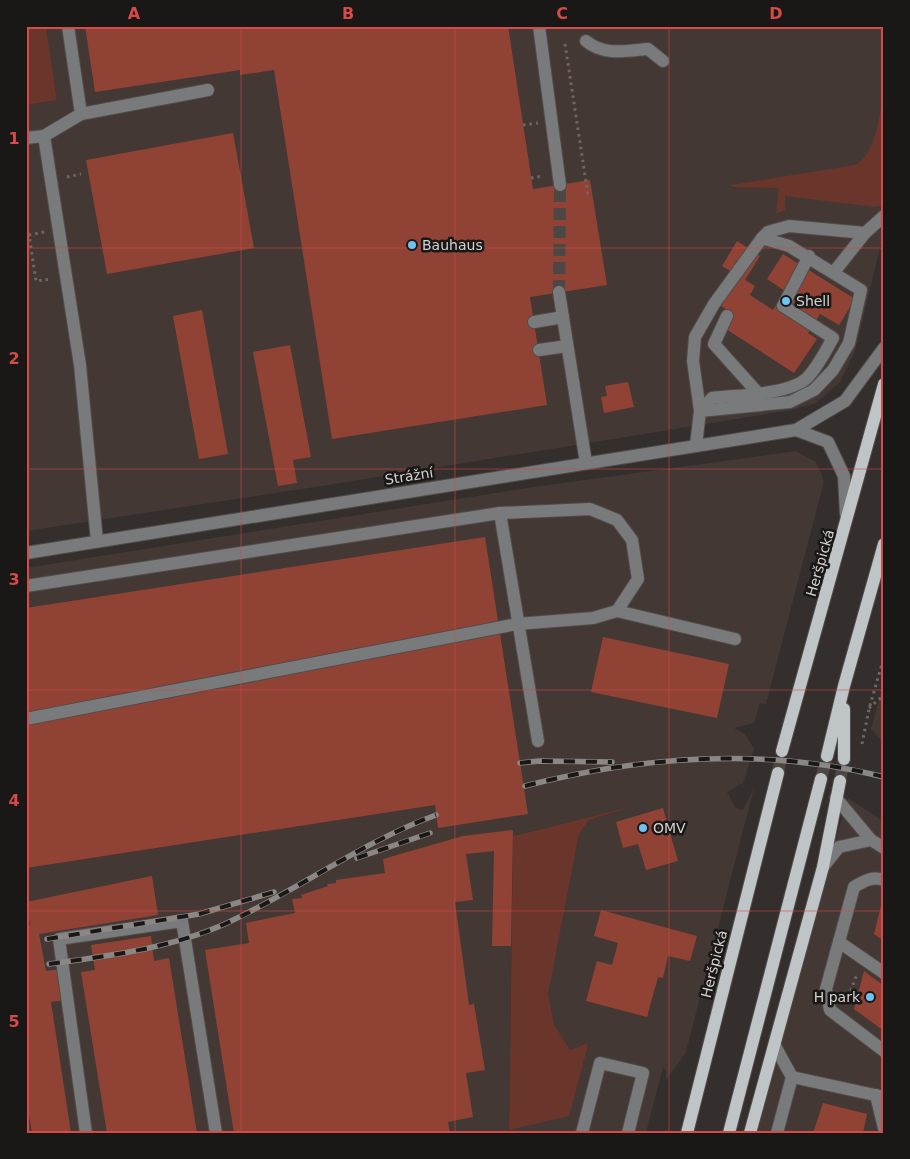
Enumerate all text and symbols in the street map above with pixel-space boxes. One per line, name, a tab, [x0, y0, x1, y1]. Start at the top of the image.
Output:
text: A	[128, 4, 141, 23]
text: B	[342, 4, 354, 23]
text: C	[556, 4, 568, 23]
text: D	[769, 4, 783, 23]
text: 1	[8, 129, 20, 148]
place label: Bauhaus	[422, 237, 483, 253]
marker: Bauhaus	[406, 239, 418, 251]
place label: Shell	[796, 293, 830, 309]
marker: Shell	[780, 295, 792, 307]
text: 2	[8, 349, 20, 368]
street label: Strážní	[384, 464, 435, 488]
street label: Heršpická	[803, 528, 837, 598]
text: 3	[8, 570, 20, 589]
text: 4	[8, 791, 20, 810]
place label: OMV	[653, 820, 686, 836]
marker: OMV	[637, 822, 649, 834]
street label: Heršpická	[698, 929, 730, 999]
place label: H park	[814, 989, 861, 1005]
marker: H park	[864, 991, 876, 1003]
text: 5	[8, 1012, 20, 1031]

